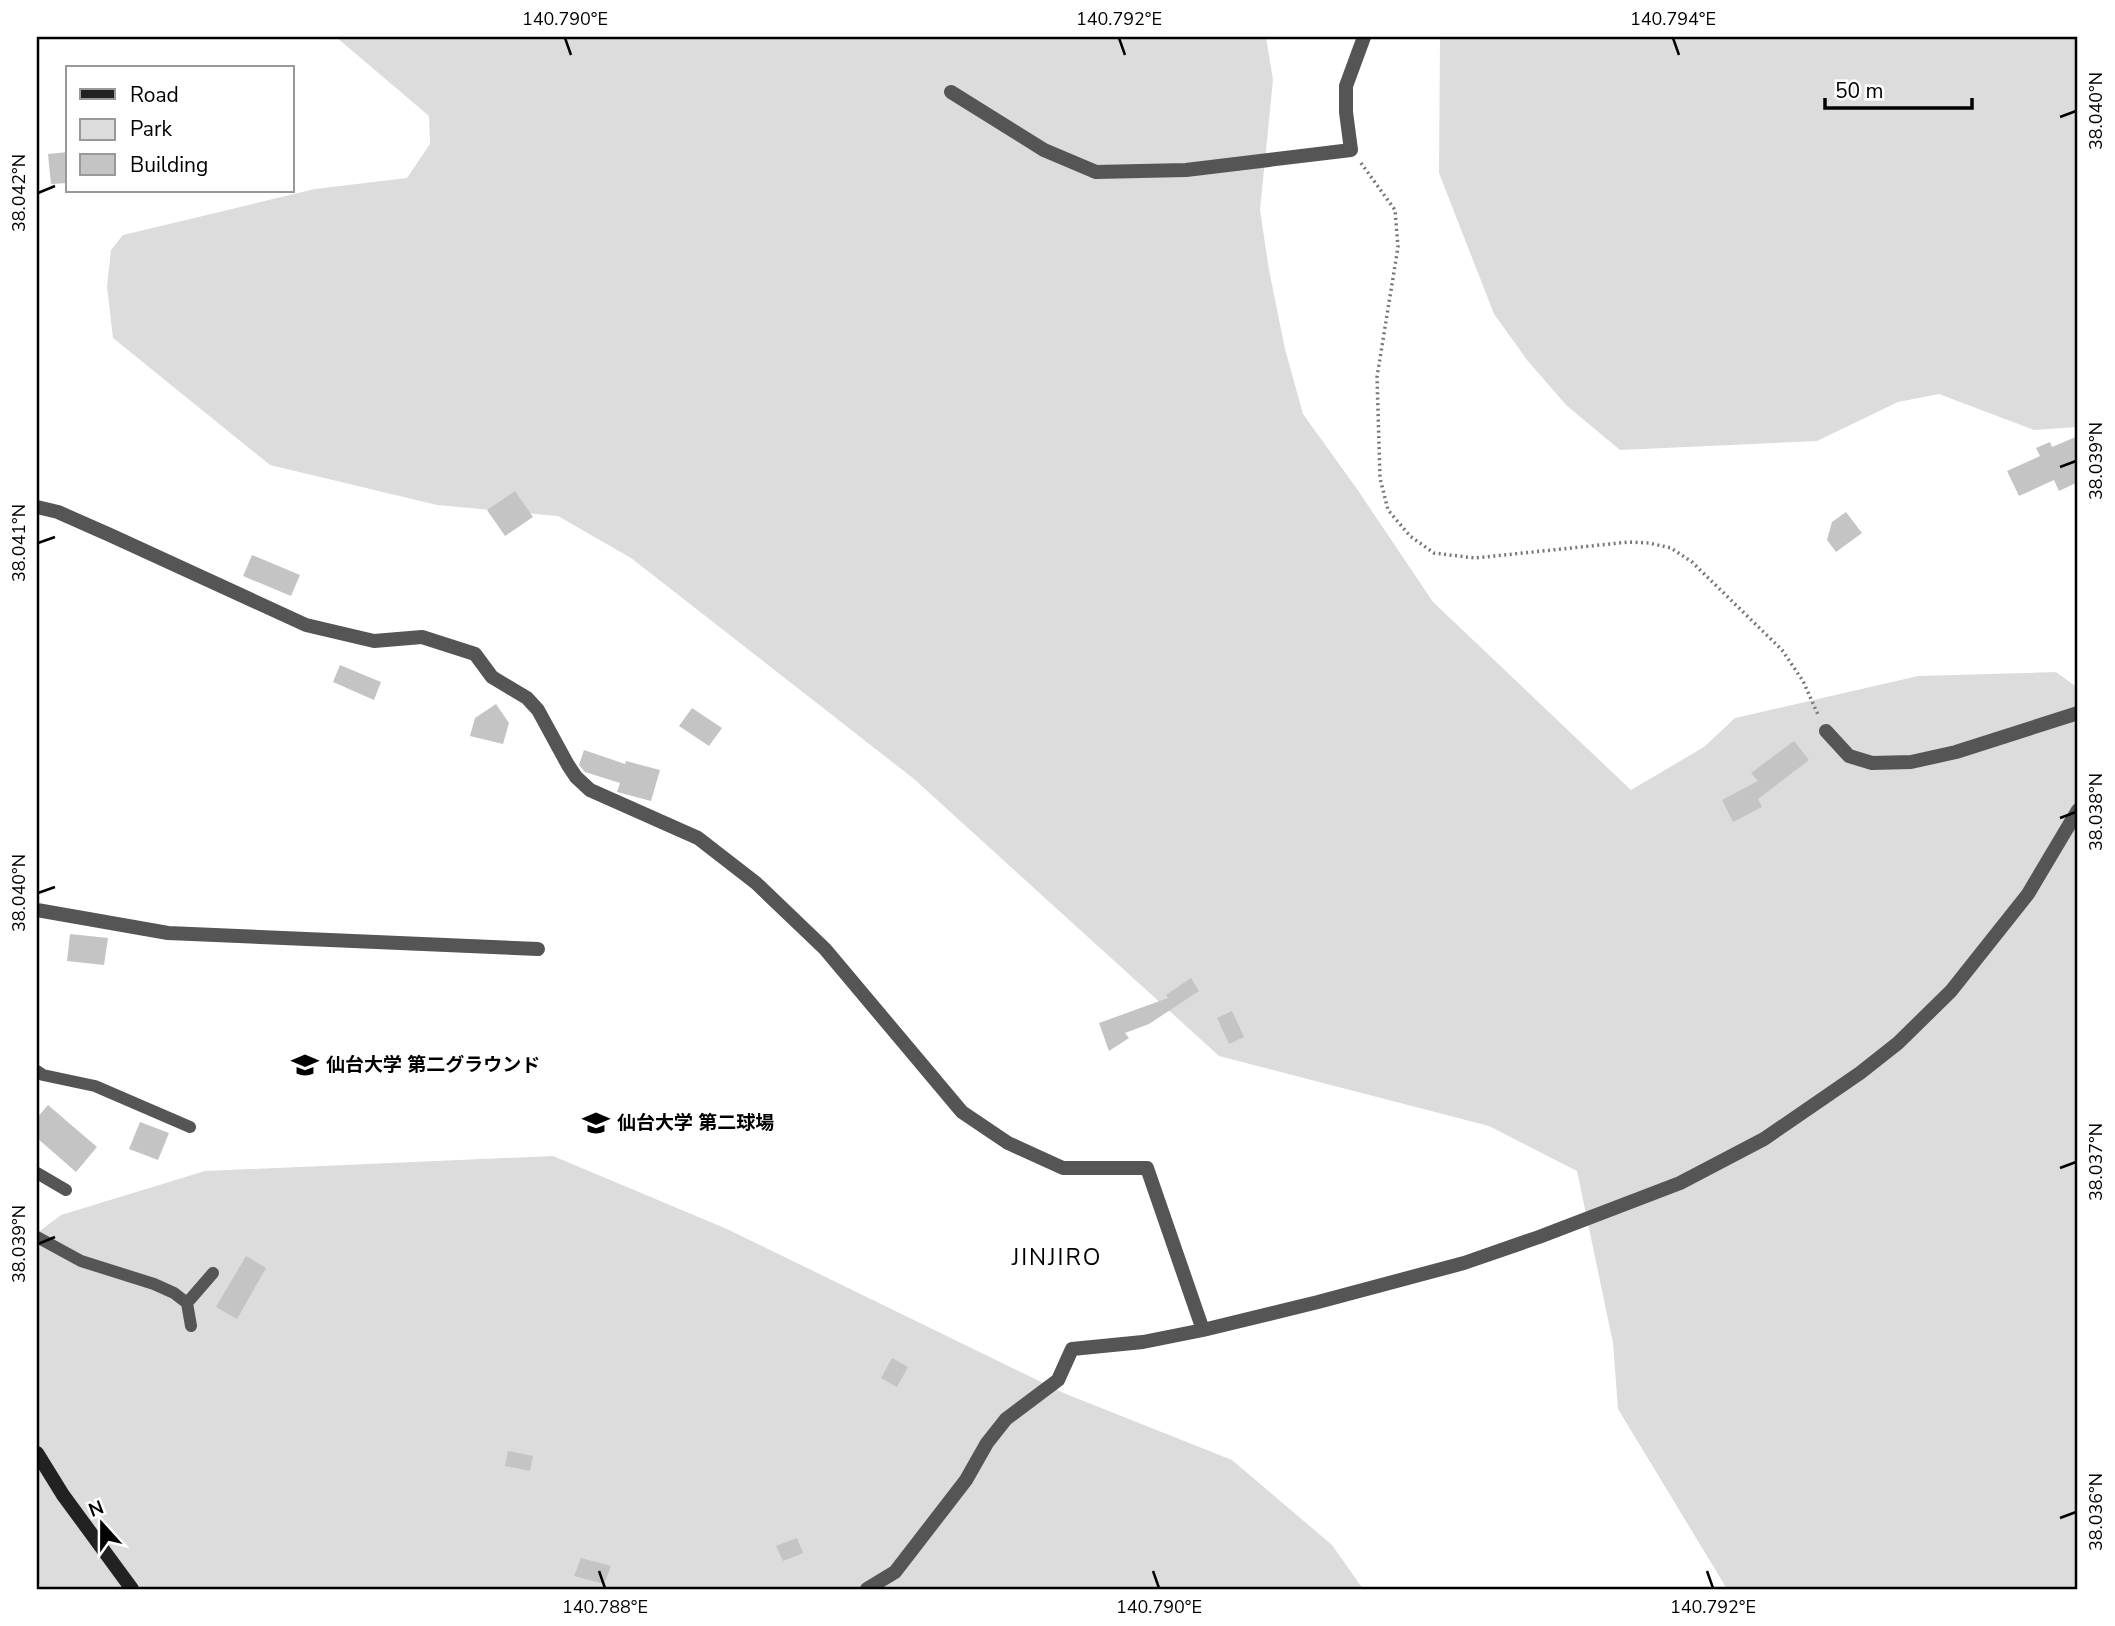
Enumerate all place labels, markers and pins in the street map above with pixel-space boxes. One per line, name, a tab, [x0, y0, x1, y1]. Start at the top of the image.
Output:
school or university icon: 仙台大学 第二グラウンド	[290, 1050, 320, 1080]
place label: 仙台大学 第二グラウンド	[326, 1052, 540, 1078]
school or university icon: 仙台大学 第二球場	[581, 1108, 611, 1138]
place label: 仙台大学 第二球場	[617, 1110, 774, 1136]

